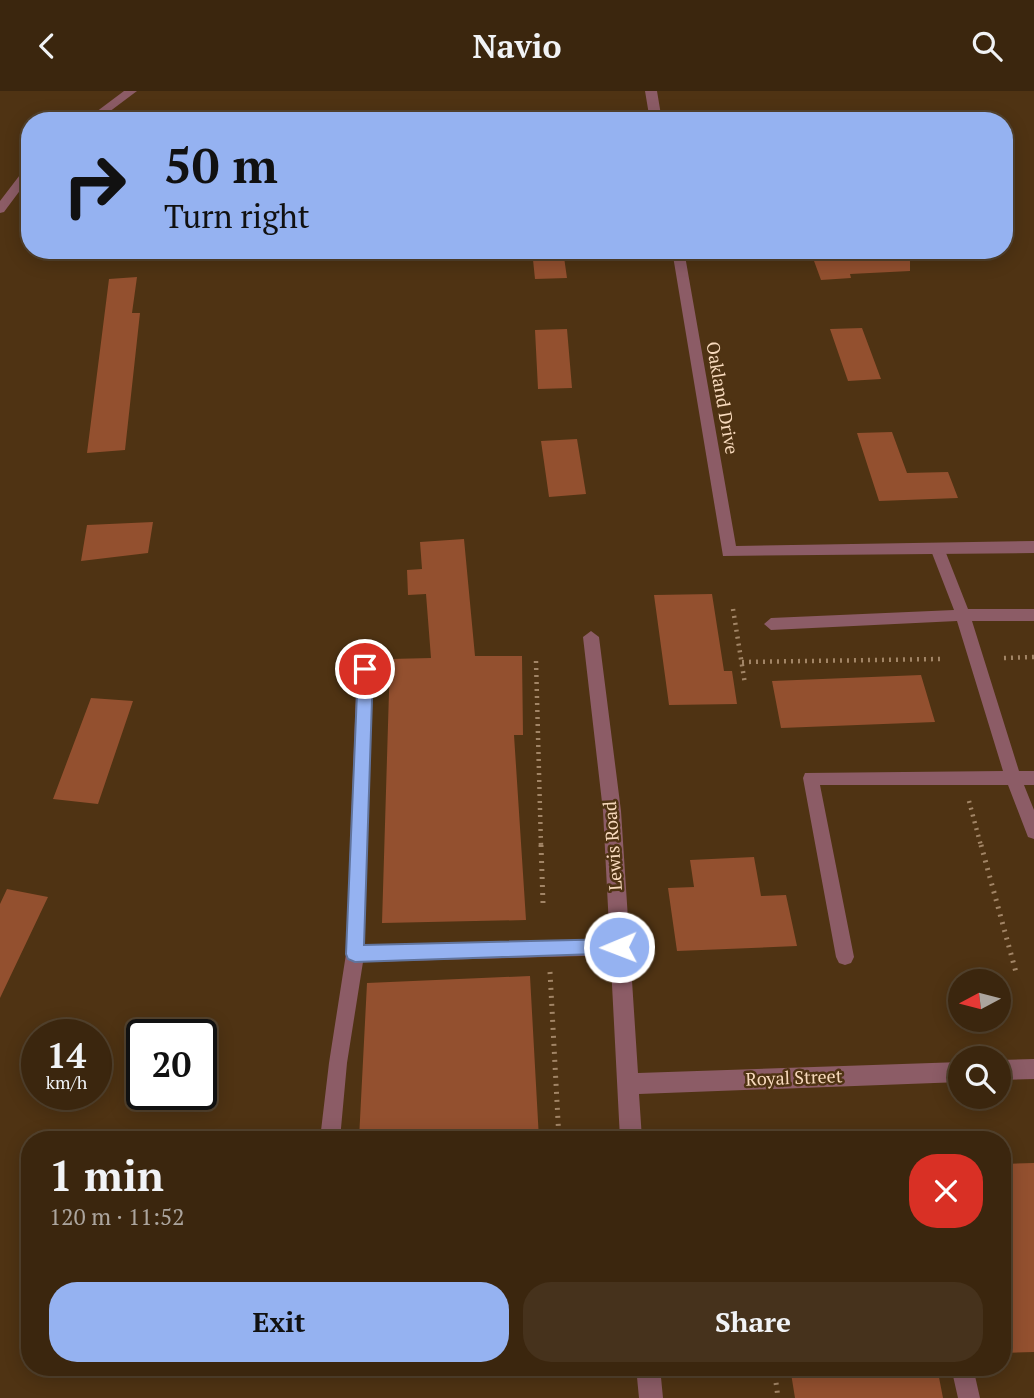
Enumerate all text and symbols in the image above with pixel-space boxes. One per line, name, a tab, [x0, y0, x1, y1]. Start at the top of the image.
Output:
text: Navio	[473, 25, 561, 67]
icon: back	[28, 27, 66, 65]
icon: search	[968, 27, 1006, 65]
text: 50 m	[164, 132, 278, 197]
icon: right	[49, 140, 140, 231]
text: Turn right	[164, 195, 310, 237]
street label: Oakland Drive	[701, 340, 745, 456]
pin	[335, 639, 395, 699]
icon: arrive	[346, 650, 384, 688]
street label: Lewis Road	[597, 800, 627, 892]
position arrow	[582, 910, 656, 984]
north arrow	[948, 969, 1012, 1033]
map controls	[948, 969, 1011, 1109]
speed limit sign: 20	[126, 1019, 217, 1110]
text: 14	[47, 1032, 86, 1078]
button: search	[948, 1046, 1011, 1109]
street label: Royal Street	[745, 1063, 843, 1091]
text: km/h	[46, 1070, 87, 1094]
text: 1 min	[49, 1147, 164, 1203]
button: close	[909, 1154, 983, 1228]
text: 120 m · 11:52	[49, 1201, 184, 1232]
button: Exit	[49, 1282, 509, 1362]
button: Share	[523, 1282, 983, 1362]

